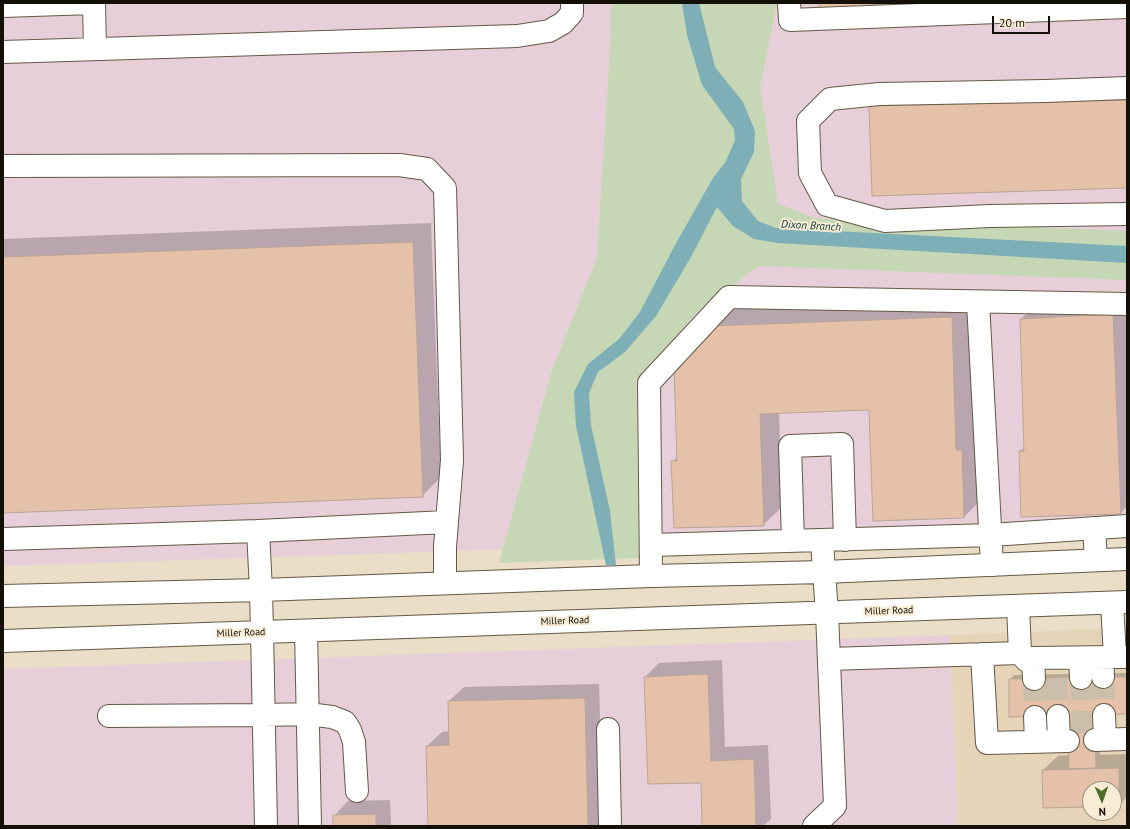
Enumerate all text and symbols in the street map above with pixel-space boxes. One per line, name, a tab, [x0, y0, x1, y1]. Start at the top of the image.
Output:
scale bar	[994, 8, 1052, 34]
text: 20 m	[999, 15, 1025, 30]
water label: Dixon Branch	[781, 218, 841, 234]
street label: Miller Road	[864, 604, 914, 618]
street label: Miller Road	[540, 614, 590, 628]
street label: Miller Road	[216, 626, 266, 640]
north arrow	[1082, 781, 1122, 821]
text: N	[1099, 805, 1106, 819]

